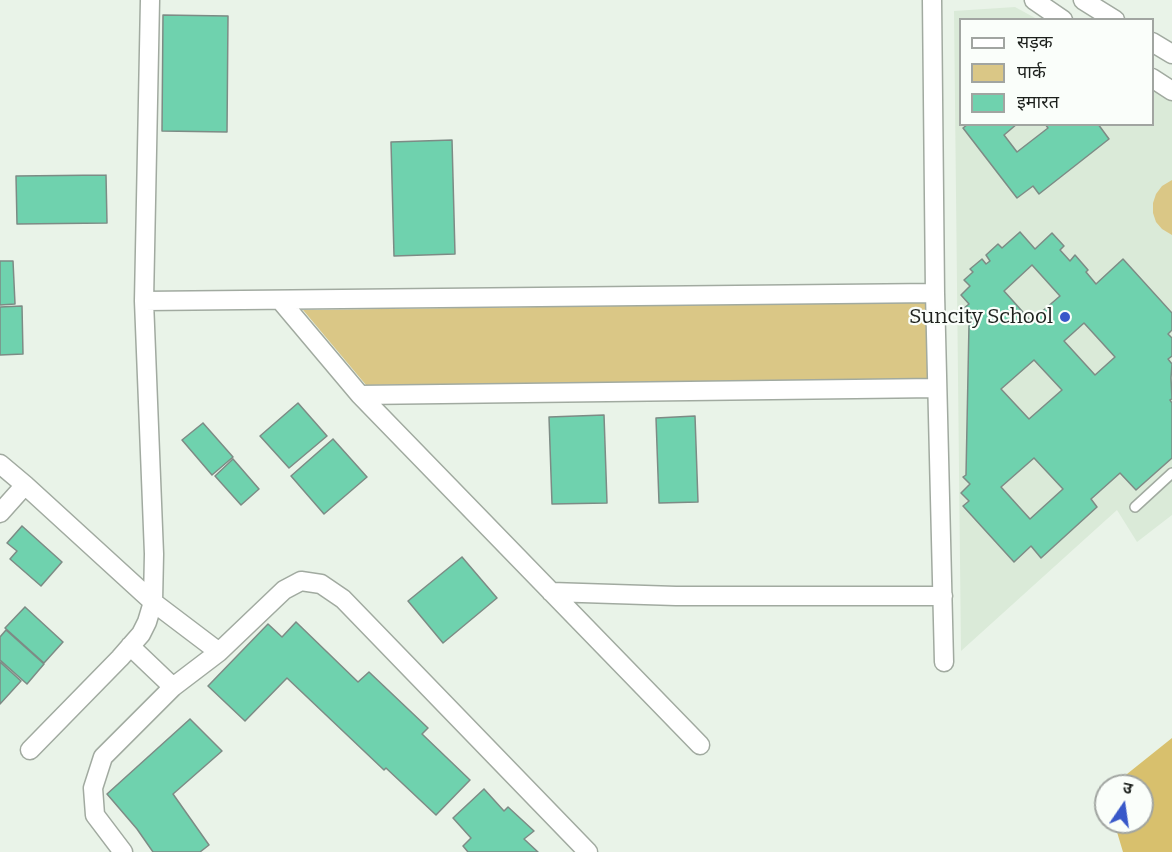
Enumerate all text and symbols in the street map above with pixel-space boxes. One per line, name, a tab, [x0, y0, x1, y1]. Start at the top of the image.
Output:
legend	[959, 18, 1154, 126]
text: सड़क	[1017, 31, 1053, 53]
text: पार्क	[1017, 61, 1046, 83]
text: इमारत	[1017, 91, 1059, 113]
place label: Suncity School	[909, 304, 1053, 330]
marker: Suncity School	[1058, 310, 1072, 324]
north arrow	[1094, 774, 1154, 834]
text: उ	[1121, 778, 1134, 798]

